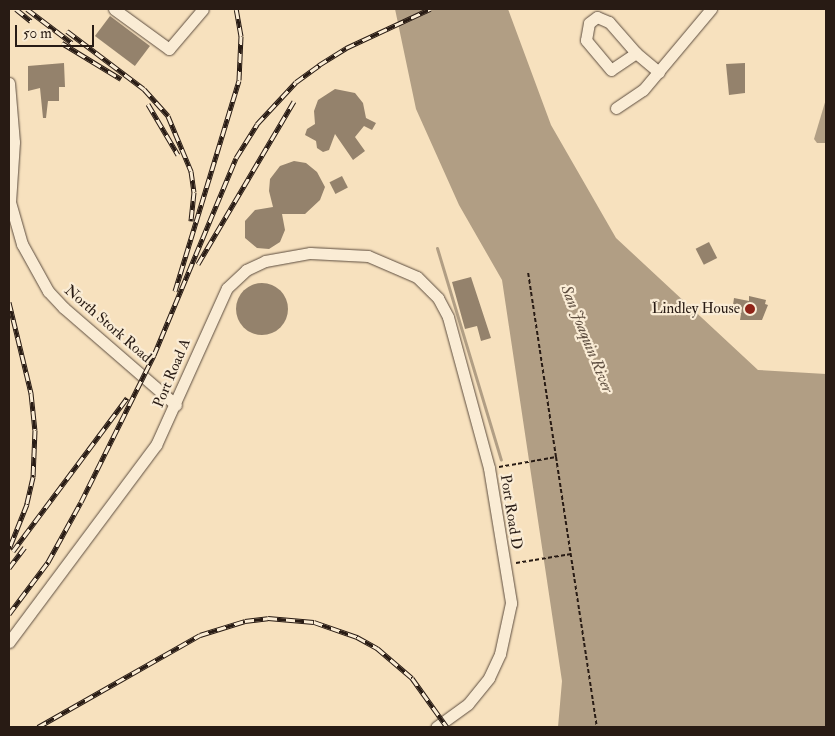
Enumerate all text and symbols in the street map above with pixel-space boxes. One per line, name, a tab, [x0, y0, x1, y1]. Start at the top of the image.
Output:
scale bar	[18, 15, 96, 47]
text: 50 m	[23, 24, 52, 43]
street label: North Stork Road	[61, 281, 155, 367]
water label: San Joaquin River	[557, 282, 617, 396]
place label: Lindley House	[652, 300, 740, 318]
marker: Lindley House	[744, 303, 756, 315]
street label: Port Road A	[149, 336, 195, 410]
street label: Port Road D	[496, 473, 526, 551]

